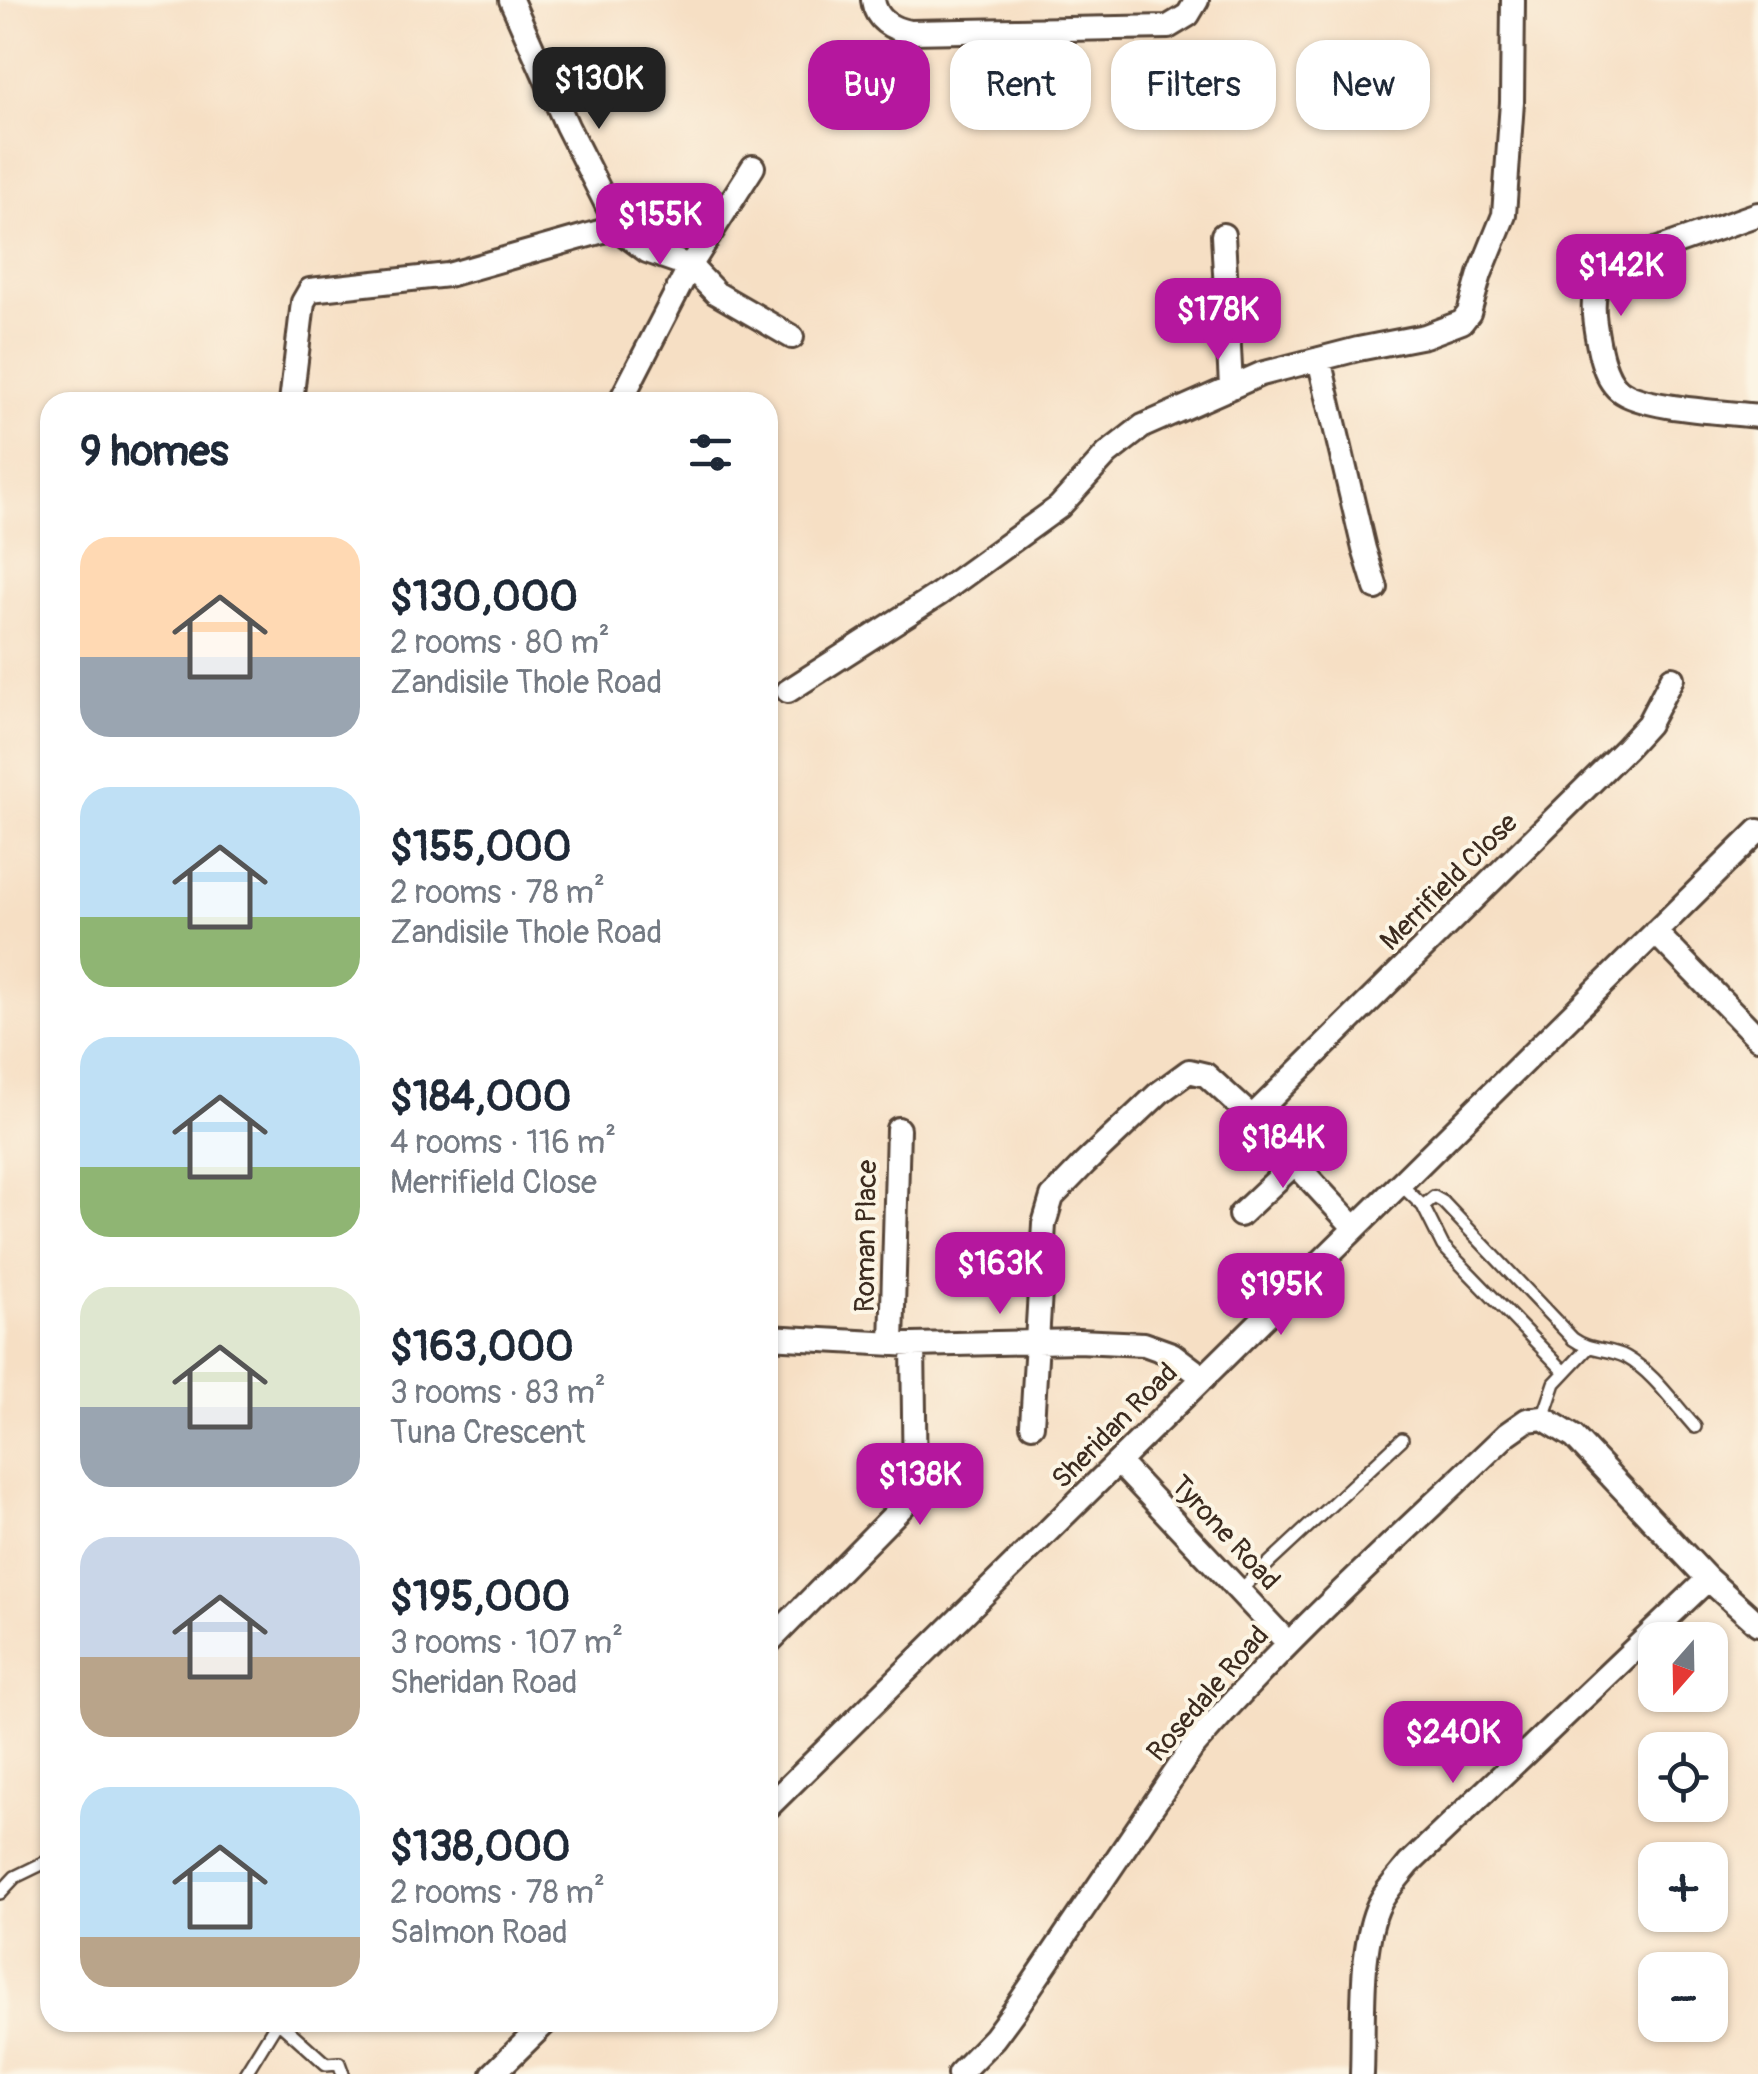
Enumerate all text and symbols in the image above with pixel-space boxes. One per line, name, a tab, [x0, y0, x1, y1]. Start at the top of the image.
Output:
chip: Buy	[808, 40, 930, 130]
chip: Rent	[950, 40, 1091, 130]
chip: Filters	[1111, 40, 1276, 130]
chip: New	[1296, 40, 1430, 130]
pin: $130K	[529, 47, 669, 132]
text: $130K	[555, 59, 643, 99]
pin: $155K	[590, 183, 730, 268]
text: $155K	[618, 195, 702, 235]
pin: $142K	[1551, 234, 1691, 319]
text: $142K	[1578, 246, 1664, 286]
pin: $178K	[1148, 278, 1288, 363]
text: $178K	[1177, 290, 1259, 330]
icon: filters	[683, 425, 738, 480]
text: 9 homes	[80, 426, 229, 478]
text: $130,000	[390, 571, 578, 623]
icon: home	[160, 577, 280, 697]
text: 2 rooms · 80 m²	[390, 623, 610, 663]
text: Zandisile Thole Road	[390, 663, 662, 703]
street label: Merrifield Close	[1373, 806, 1526, 958]
text: $155,000	[390, 821, 571, 873]
icon: home	[160, 827, 280, 947]
text: 2 rooms · 78 m²	[390, 873, 605, 913]
text: Zandisile Thole Road	[390, 913, 662, 953]
text: $184,000	[390, 1071, 571, 1123]
icon: home	[160, 1077, 280, 1197]
pin: $184K	[1213, 1106, 1353, 1191]
text: $184K	[1241, 1118, 1325, 1158]
text: 4 rooms · 116 m²	[390, 1123, 616, 1163]
street label: Roman Place	[848, 1159, 885, 1313]
text: Merrifield Close	[390, 1163, 597, 1203]
pin: $163K	[930, 1232, 1070, 1317]
text: $163K	[957, 1244, 1043, 1284]
pin: $195K	[1211, 1253, 1351, 1338]
text: $195K	[1240, 1265, 1322, 1305]
text: $163,000	[390, 1321, 574, 1373]
icon: home	[160, 1327, 280, 1447]
street label: Sheridan Road	[1045, 1356, 1185, 1496]
text: 3 rooms · 83 m²	[390, 1373, 606, 1413]
text: Tuna Crescent	[390, 1413, 586, 1453]
pin: $138K	[850, 1443, 990, 1528]
text: $138K	[878, 1455, 962, 1495]
street label: Tyrone Road	[1163, 1468, 1287, 1598]
text: $195,000	[390, 1571, 570, 1623]
icon: home	[160, 1577, 280, 1697]
street label: Rosedale Road	[1140, 1619, 1277, 1769]
north arrow	[1638, 1622, 1728, 1712]
map controls	[1638, 1622, 1728, 2042]
text: 3 rooms · 107 m²	[390, 1623, 623, 1663]
text: Sheridan Road	[390, 1663, 578, 1703]
pin: $240K	[1383, 1701, 1523, 1786]
text: $240K	[1406, 1713, 1500, 1753]
button: locate	[1638, 1732, 1728, 1822]
text: $138,000	[390, 1821, 571, 1873]
icon: home	[160, 1827, 280, 1947]
button: +	[1638, 1842, 1728, 1932]
text: 2 rooms · 78 m²	[390, 1873, 605, 1913]
text: Salmon Road	[390, 1913, 568, 1953]
button: −	[1638, 1952, 1728, 2042]

